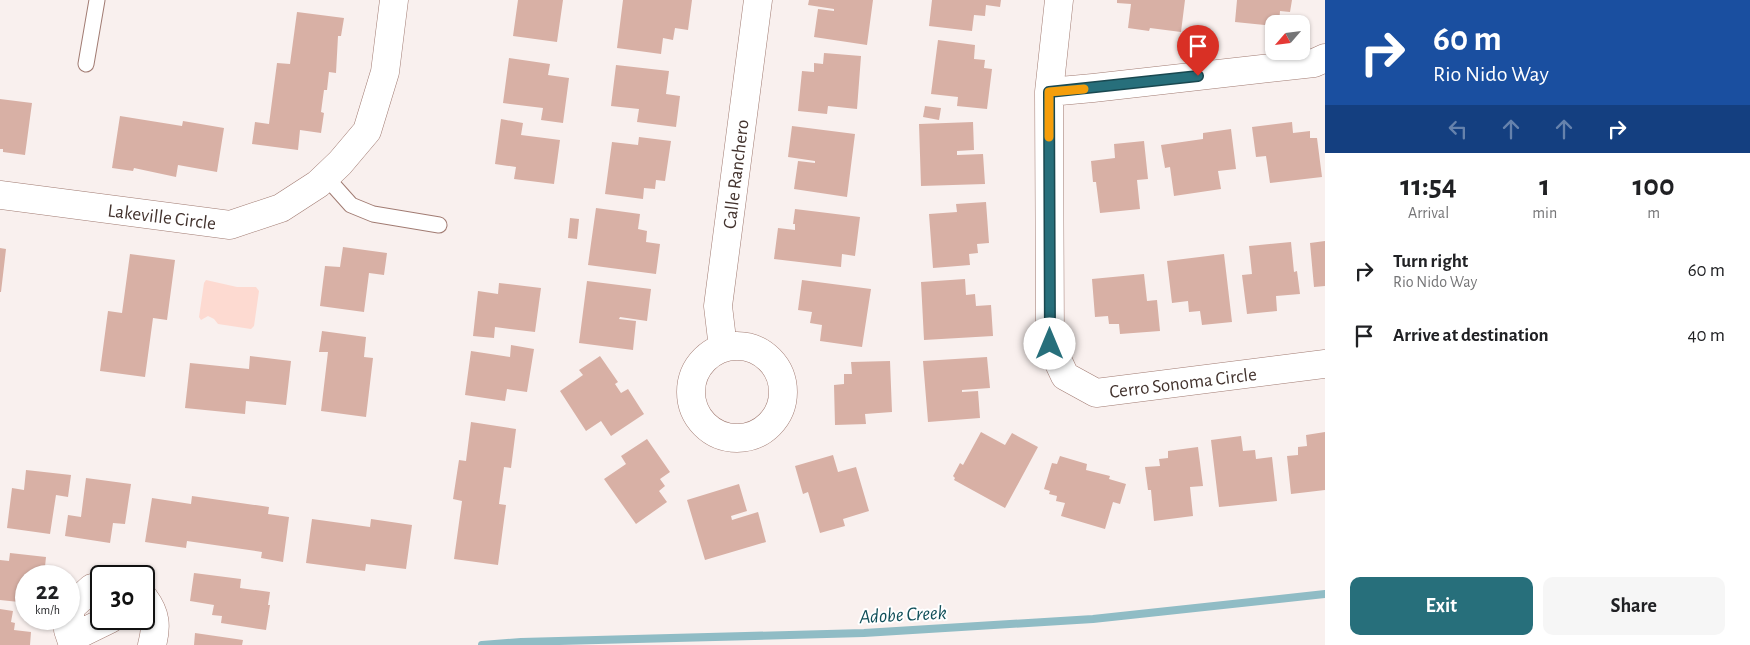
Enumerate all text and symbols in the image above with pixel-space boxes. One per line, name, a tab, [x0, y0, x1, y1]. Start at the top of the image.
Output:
north arrow	[1265, 15, 1310, 60]
map controls	[1265, 15, 1310, 60]
icon: right	[1350, 20, 1415, 85]
text: 60 m	[1433, 22, 1502, 57]
pin	[1177, 25, 1219, 76]
icon: arrive	[1184, 32, 1212, 60]
text: Rio Nido Way	[1433, 63, 1549, 85]
icon: left	[1444, 115, 1472, 143]
icon: ahead	[1497, 115, 1525, 143]
icon: ahead	[1550, 115, 1578, 143]
icon: right	[1603, 115, 1631, 143]
street label: Calle Ranchero	[720, 118, 753, 230]
text: 11:54	[1400, 171, 1457, 201]
text: 1	[1539, 171, 1550, 201]
text: 100	[1633, 171, 1675, 201]
street label: Lakeville Circle	[107, 201, 217, 234]
text: Arrival	[1408, 205, 1449, 221]
text: min	[1532, 205, 1557, 221]
text: m	[1647, 205, 1660, 221]
text: Turn right	[1393, 252, 1468, 271]
icon: right	[1350, 257, 1378, 285]
text: 60 m	[1688, 261, 1725, 280]
text: Rio Nido Way	[1393, 274, 1477, 290]
position arrow	[1023, 317, 1075, 369]
icon: arrive	[1350, 322, 1378, 350]
text: Arrive at destination	[1393, 326, 1549, 345]
text: 40 m	[1687, 326, 1725, 345]
street label: Cerro Sonoma Circle	[1109, 365, 1258, 402]
speed limit sign: 30	[90, 565, 155, 630]
button: Exit	[1350, 577, 1533, 635]
button: Share	[1543, 577, 1725, 635]
text: 22	[36, 579, 59, 604]
water label: Adobe Creek	[858, 603, 947, 627]
text: km/h	[35, 604, 60, 616]

